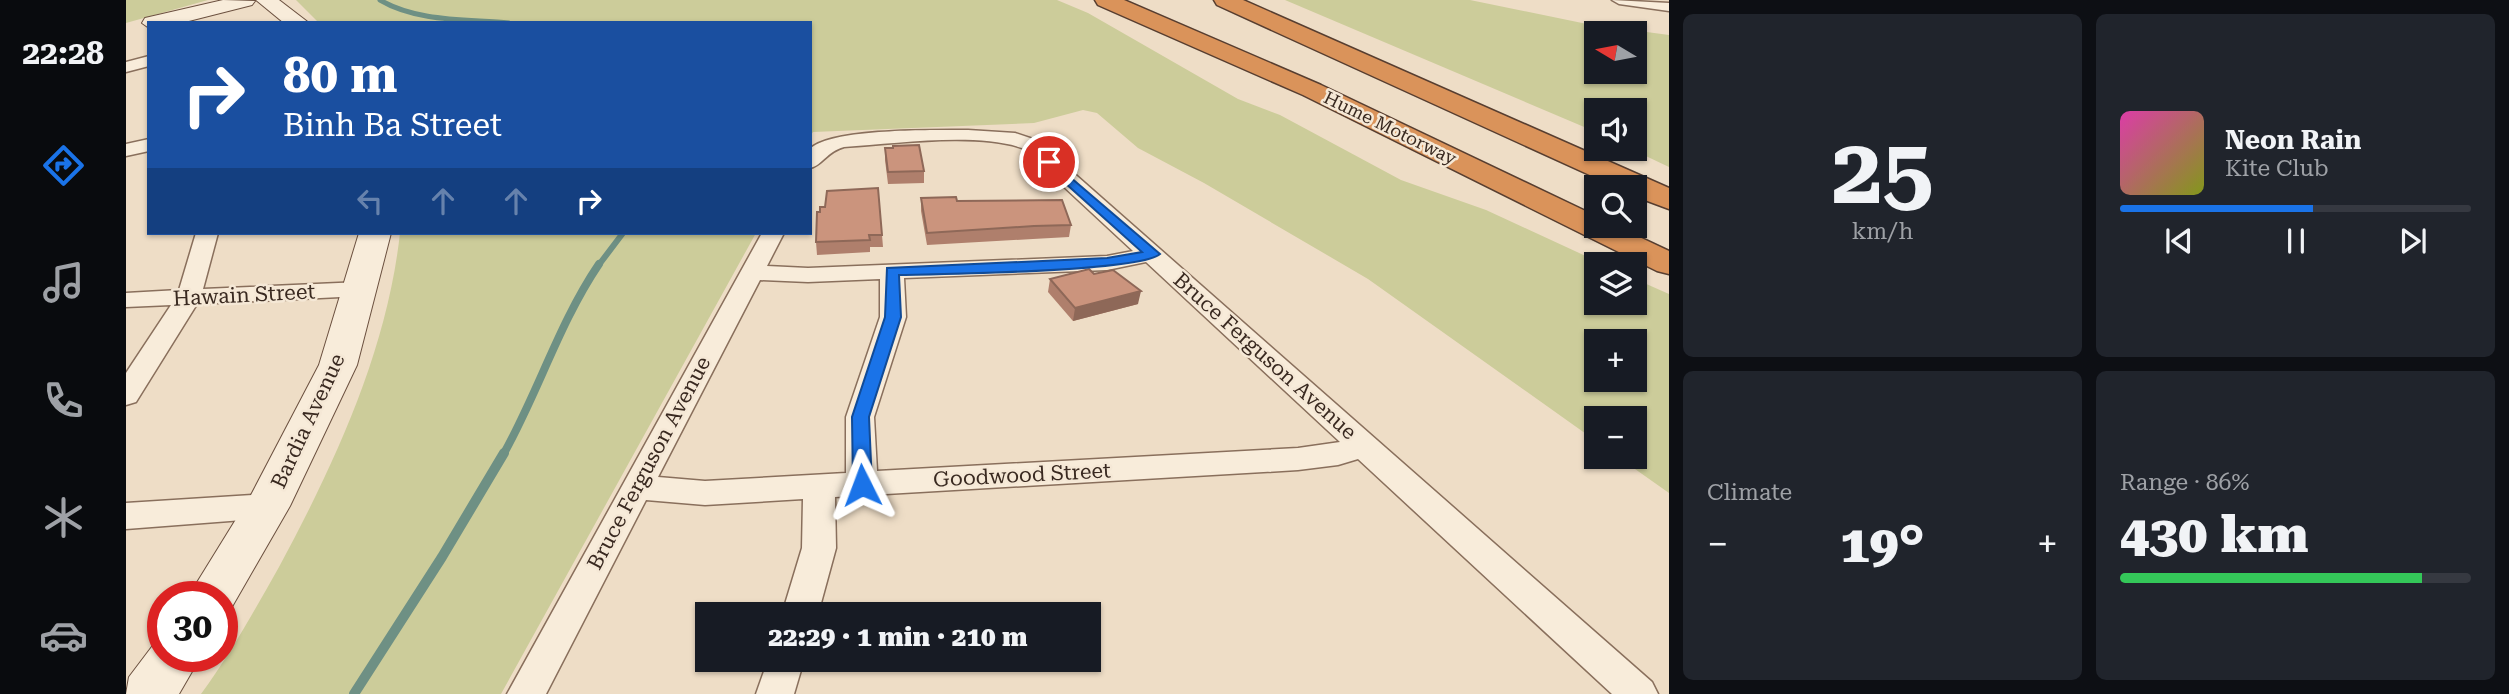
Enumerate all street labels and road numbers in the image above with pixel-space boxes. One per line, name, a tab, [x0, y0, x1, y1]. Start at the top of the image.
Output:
street label: Hume Motorway	[1320, 86, 1460, 169]
street label: Bruce Ferguson Avenue	[1169, 268, 1361, 444]
street label: Hawain Street	[172, 279, 316, 311]
street label: Bardia Avenue	[266, 350, 350, 492]
street label: Bruce Ferguson Avenue	[583, 352, 715, 574]
street label: Goodwood Street	[933, 458, 1112, 492]

